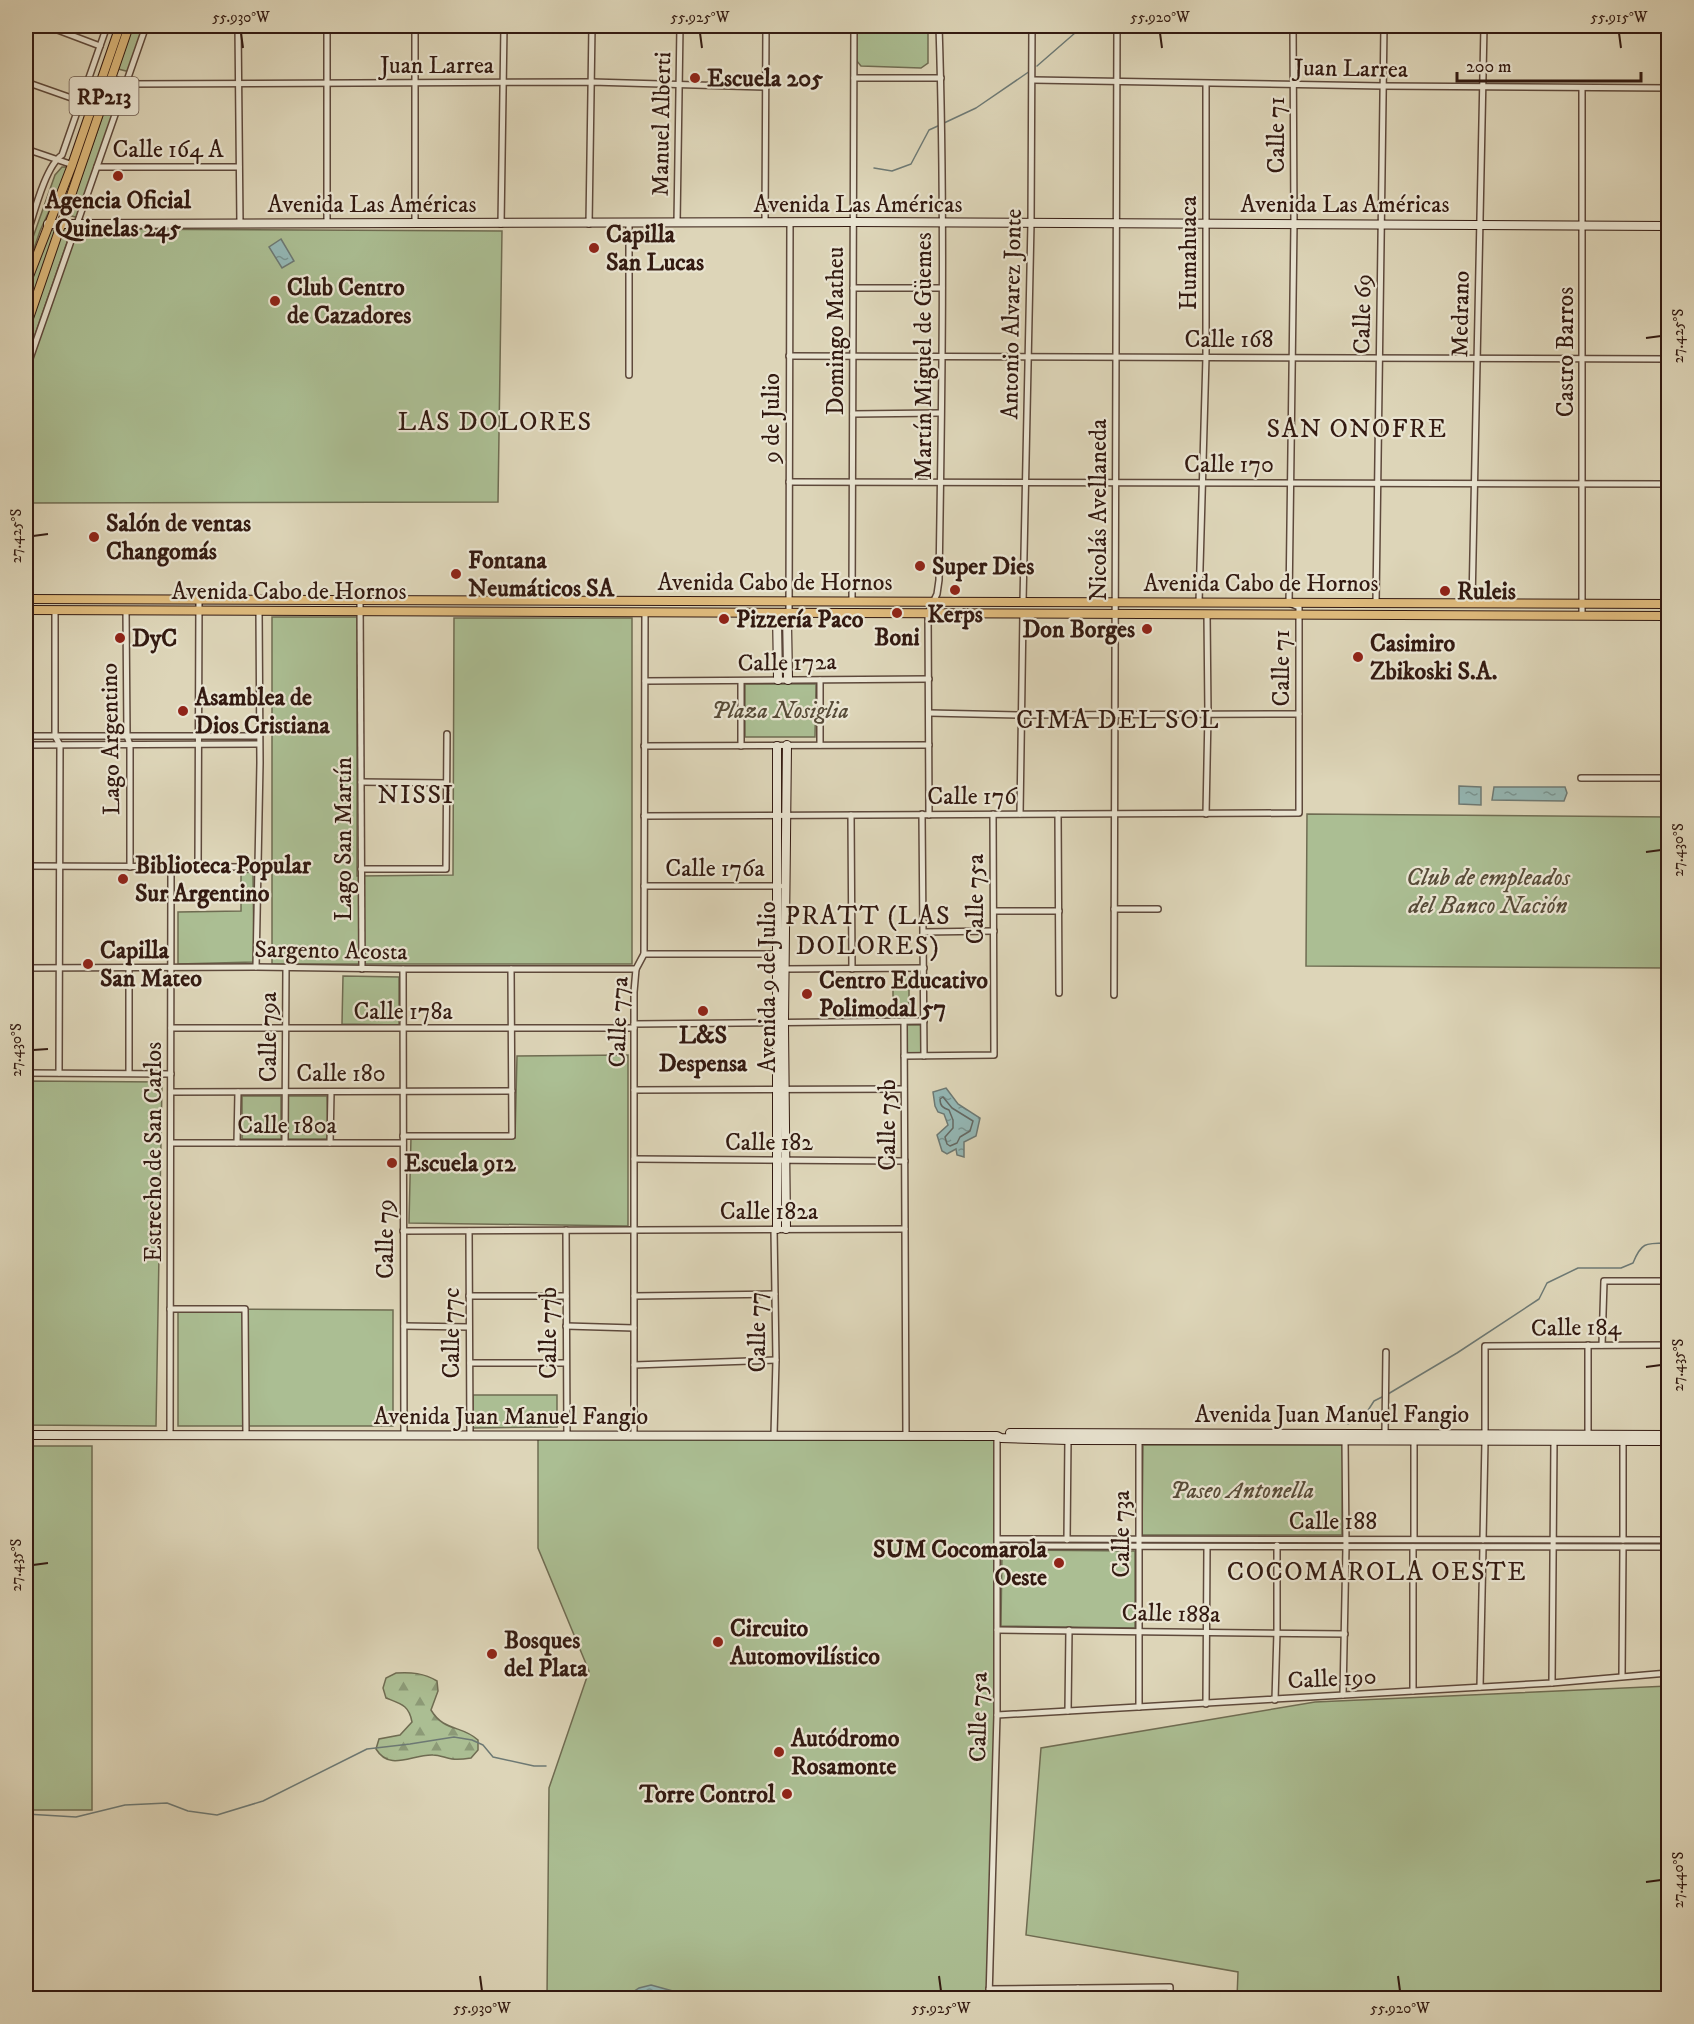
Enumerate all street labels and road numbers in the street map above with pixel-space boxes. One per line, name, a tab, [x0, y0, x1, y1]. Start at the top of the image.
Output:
street label: Juan Larrea	[378, 51, 495, 81]
street label: Manuel Alberti	[646, 51, 678, 197]
street label: Juan Larrea	[1292, 53, 1409, 85]
road number: RP213	[70, 77, 138, 115]
street label: Calle 71	[1262, 96, 1292, 174]
street label: Calle 164 A	[112, 135, 224, 165]
street label: Avenida Las Américas	[268, 190, 476, 220]
street label: Avenida Las Américas	[754, 190, 962, 220]
street label: Avenida Las Américas	[1241, 190, 1449, 220]
street label: Humahuaca	[1174, 195, 1204, 310]
street label: Antonio Alvarez Jonte	[995, 208, 1029, 420]
street label: Martín Miguel de Güemes	[909, 232, 939, 480]
street label: Domingo Matheu	[821, 247, 851, 415]
street label: Medrano	[1445, 270, 1477, 358]
street label: Calle 69	[1347, 274, 1379, 354]
street label: Castro Barros	[1551, 287, 1581, 417]
street label: Calle 168	[1185, 325, 1273, 355]
street label: 9 de Julio	[757, 373, 787, 464]
street label: Nicolás Avellaneda	[1084, 418, 1114, 601]
street label: Calle 170	[1184, 450, 1274, 480]
street label: Avenida Cabo de Hornos	[657, 568, 893, 598]
street label: Avenida Cabo de Hornos	[1143, 569, 1379, 599]
street label: Avenida Cabo de Hornos	[171, 577, 407, 607]
street label: Calle 71	[1267, 629, 1297, 707]
street label: Calle 172a	[737, 647, 838, 679]
street label: Lago Argentino	[95, 663, 127, 815]
street label: Lago San Martín	[329, 757, 359, 921]
street label: Calle 176	[927, 782, 1018, 812]
street label: Calle 75a	[961, 853, 991, 944]
street label: Calle 176a	[665, 854, 766, 884]
street label: Avenida 9 de Julio	[753, 901, 783, 1073]
street label: Sargento Acosta	[254, 935, 409, 967]
street label: Calle 77a	[602, 975, 636, 1068]
street label: Calle 79a	[254, 991, 284, 1082]
street label: Calle 178a	[353, 997, 453, 1027]
street label: Estrecho de San Carlos	[139, 1042, 169, 1262]
street label: Calle 180	[296, 1059, 386, 1089]
street label: Calle 75b	[873, 1079, 903, 1171]
street label: Calle 180a	[237, 1111, 338, 1141]
street label: Calle 182	[725, 1128, 813, 1158]
street label: Calle 182a	[720, 1197, 819, 1227]
street label: Calle 79	[371, 1199, 401, 1279]
street label: Calle 77c	[437, 1287, 467, 1379]
street label: Calle 77b	[534, 1287, 564, 1379]
street label: Calle 77	[743, 1292, 773, 1372]
street label: Calle 184	[1531, 1312, 1623, 1344]
street label: Avenida Juan Manuel Fangio	[1195, 1400, 1469, 1430]
street label: Avenida Juan Manuel Fangio	[374, 1402, 648, 1432]
street label: Calle 73a	[1107, 1490, 1137, 1578]
street label: Calle 188	[1289, 1507, 1377, 1537]
street label: Calle 188a	[1121, 1598, 1221, 1630]
street label: Calle 190	[1287, 1662, 1377, 1696]
street label: Calle 75a	[963, 1671, 995, 1762]

